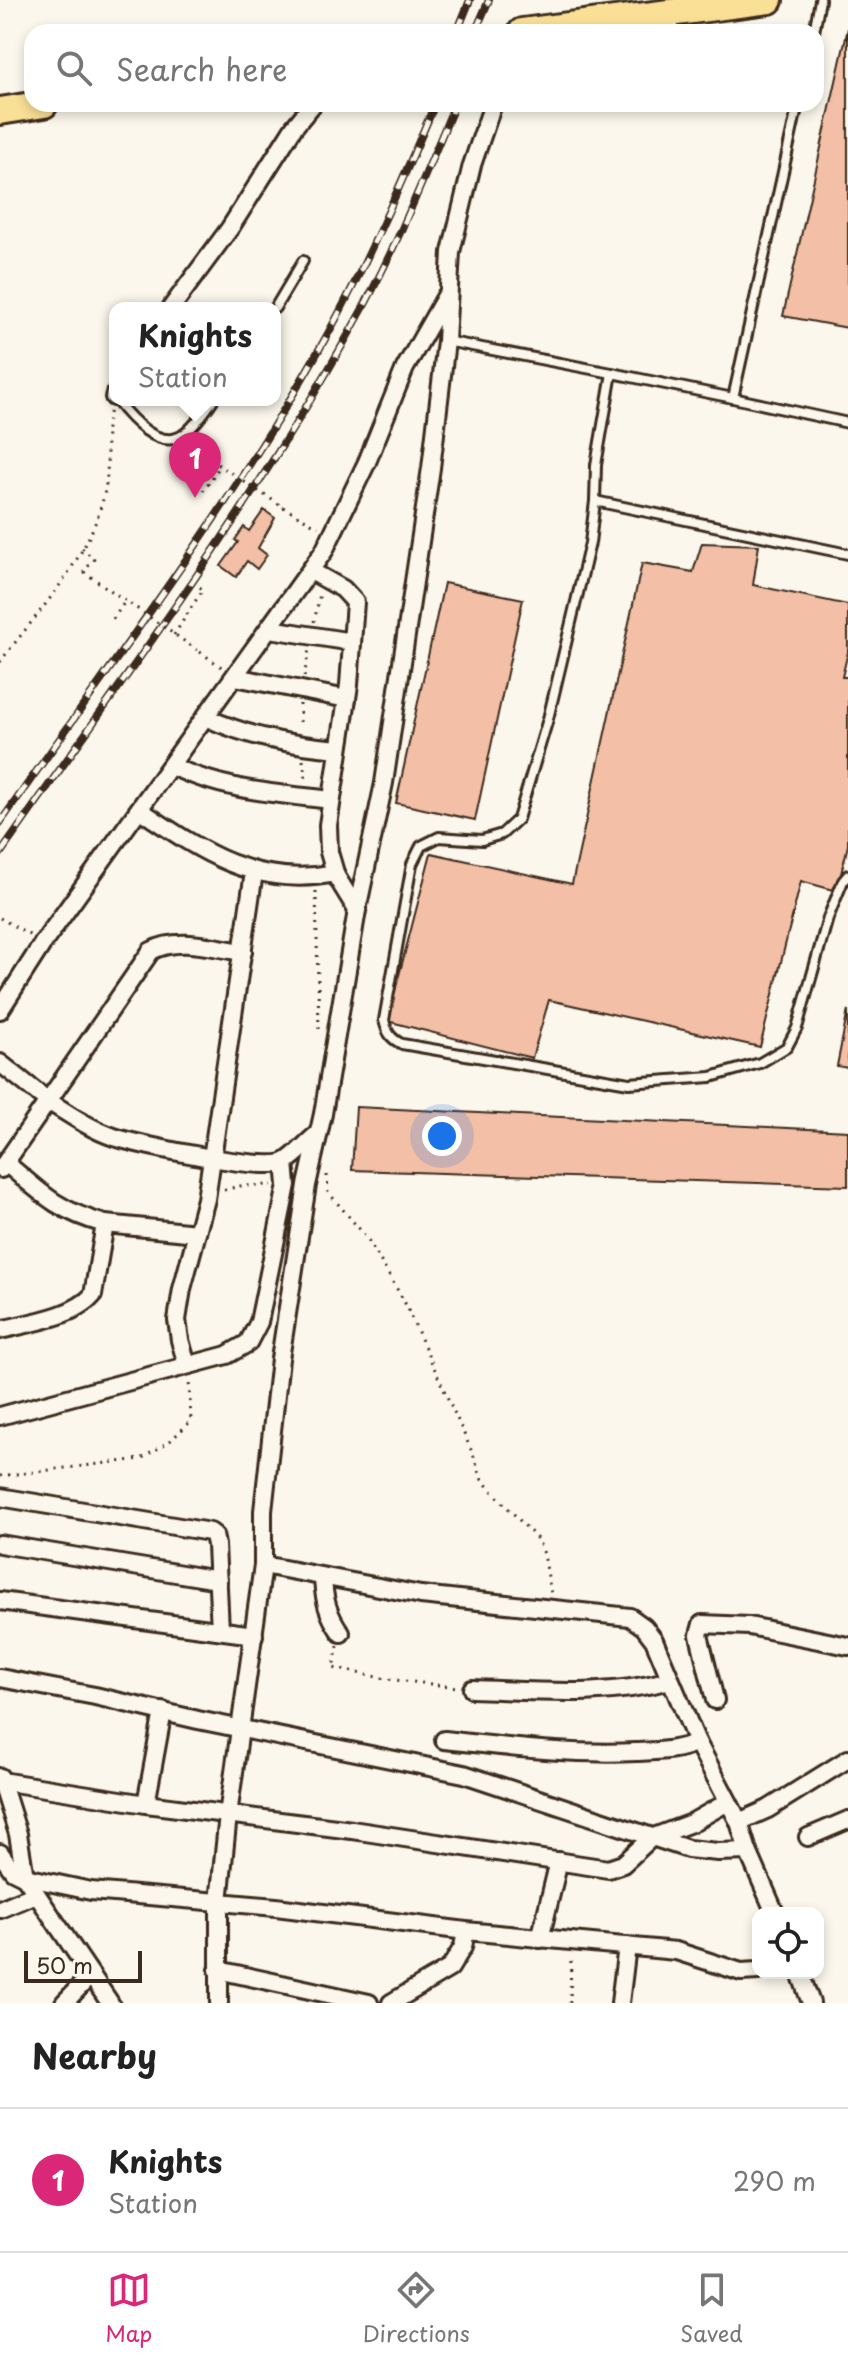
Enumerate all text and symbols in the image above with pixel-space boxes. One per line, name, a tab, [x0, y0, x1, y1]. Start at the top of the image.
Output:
search box	[24, 24, 824, 112]
icon: search	[52, 46, 96, 90]
text: Search here	[116, 46, 288, 91]
popup	[109, 302, 281, 406]
text: Knights	[138, 312, 252, 357]
text: Station	[138, 357, 228, 396]
pin: 1	[169, 432, 221, 498]
your location	[422, 1116, 462, 1156]
map controls	[752, 1907, 824, 1979]
button: locate	[752, 1907, 824, 1979]
scale bar	[24, 1947, 142, 1983]
text: 50 m	[36, 1948, 93, 1981]
text: Nearby	[32, 2029, 157, 2081]
text: Knights	[108, 2138, 222, 2183]
text: 1	[52, 2161, 64, 2200]
text: 290 m	[733, 2161, 816, 2200]
text: Station	[108, 2183, 198, 2222]
tab: Map	[105, 2268, 152, 2349]
tab: Directions	[363, 2268, 470, 2349]
tab: Saved	[680, 2268, 743, 2349]

